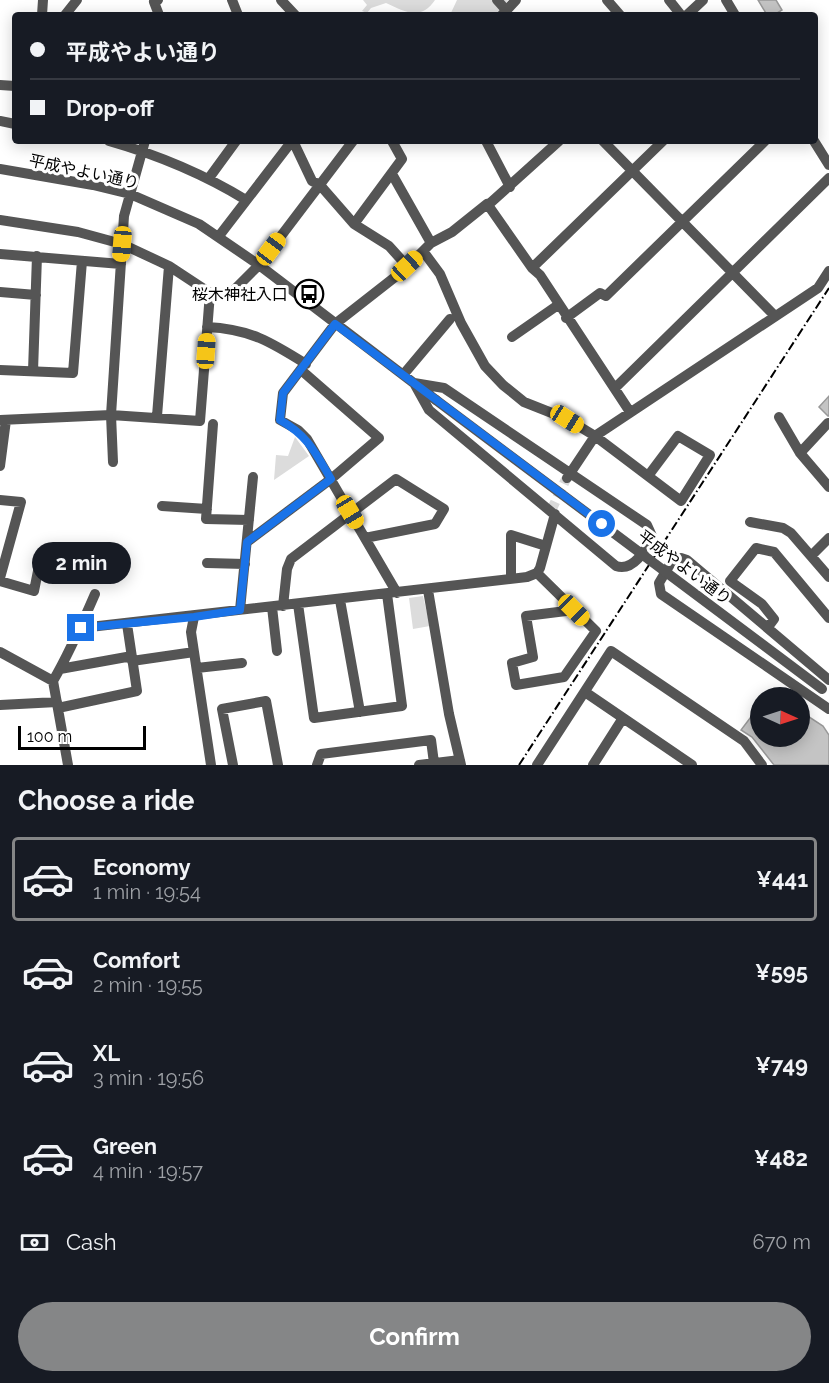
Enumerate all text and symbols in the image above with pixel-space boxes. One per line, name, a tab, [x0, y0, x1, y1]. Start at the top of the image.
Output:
text: 平成やよい通り	[66, 39, 220, 65]
text: Drop-off	[66, 95, 154, 121]
street label: 平成やよい通り	[27, 151, 141, 192]
car	[111, 225, 133, 263]
car	[253, 229, 289, 269]
car	[388, 247, 426, 285]
bus stop icon: 桜木神社入口	[293, 278, 325, 310]
place label: 桜木神社入口	[192, 285, 288, 304]
car	[196, 332, 216, 370]
car	[547, 402, 587, 436]
car	[333, 492, 367, 532]
route start	[588, 510, 615, 537]
street label: 平成やよい通り	[634, 526, 735, 609]
callout: 2 min	[32, 541, 130, 583]
text: 2 min	[56, 551, 107, 575]
car	[555, 591, 593, 629]
route end	[67, 614, 94, 641]
north arrow	[750, 687, 810, 747]
map controls	[750, 687, 810, 747]
scale bar	[18, 723, 146, 750]
text: 100 m	[27, 727, 72, 746]
text: Choose a ride	[18, 785, 194, 816]
icon: car	[21, 852, 75, 906]
text: Economy	[93, 854, 191, 880]
text: ¥441	[756, 866, 808, 892]
text: 1 min · 19:54	[93, 880, 201, 904]
icon: car	[21, 945, 75, 999]
text: Comfort	[93, 947, 180, 973]
text: ¥595	[755, 959, 808, 985]
text: 2 min · 19:55	[93, 973, 203, 997]
icon: car	[21, 1038, 75, 1092]
text: XL	[93, 1040, 120, 1066]
text: ¥749	[755, 1052, 808, 1078]
text: 3 min · 19:56	[93, 1066, 204, 1090]
icon: car	[21, 1131, 75, 1185]
text: Green	[93, 1133, 157, 1159]
text: ¥482	[754, 1145, 808, 1171]
text: 4 min · 19:57	[93, 1159, 203, 1183]
icon: cash	[18, 1226, 51, 1259]
text: Cash	[66, 1229, 117, 1255]
text: 670 m	[753, 1230, 811, 1254]
button: Confirm	[18, 1302, 811, 1371]

